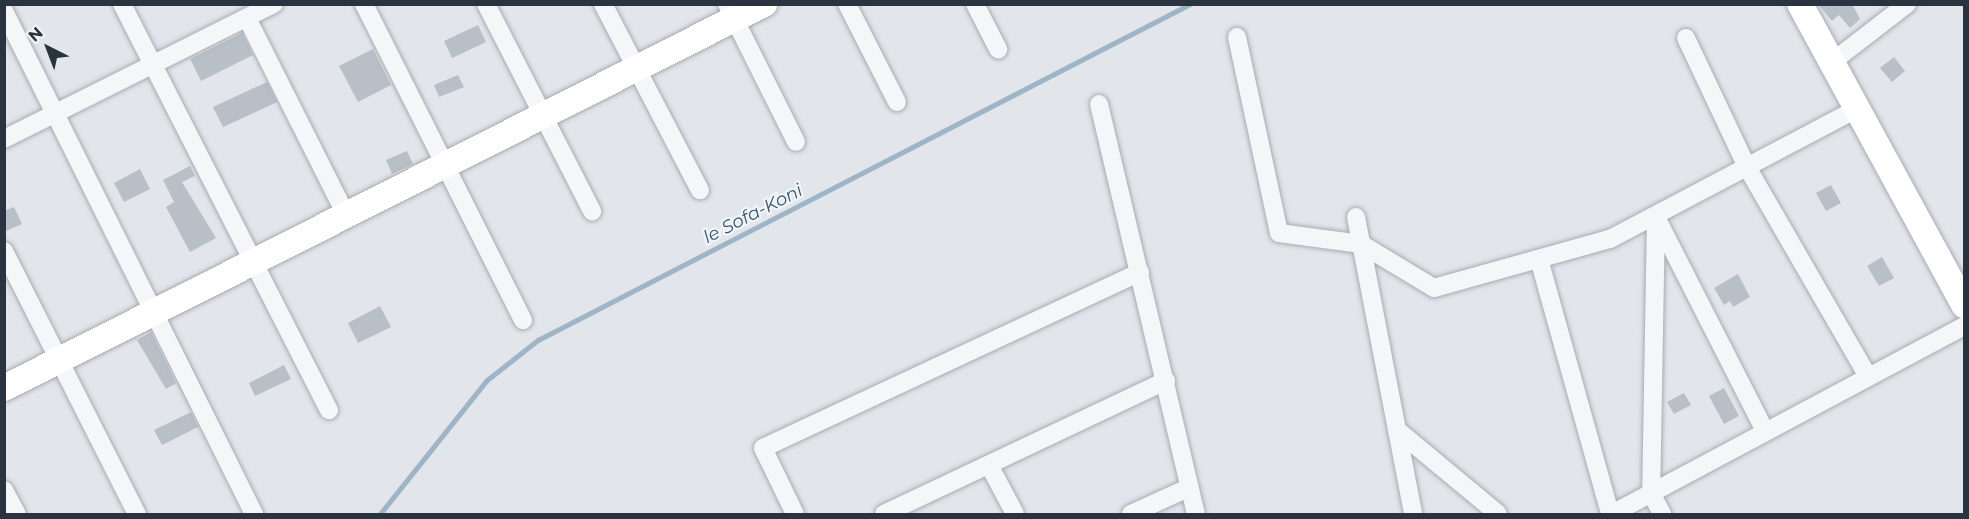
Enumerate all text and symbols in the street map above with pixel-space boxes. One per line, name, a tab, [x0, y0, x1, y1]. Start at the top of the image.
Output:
north arrow	[18, 18, 78, 78]
text: N	[24, 23, 47, 46]
water label: le Sofa-Koni	[700, 180, 806, 248]

